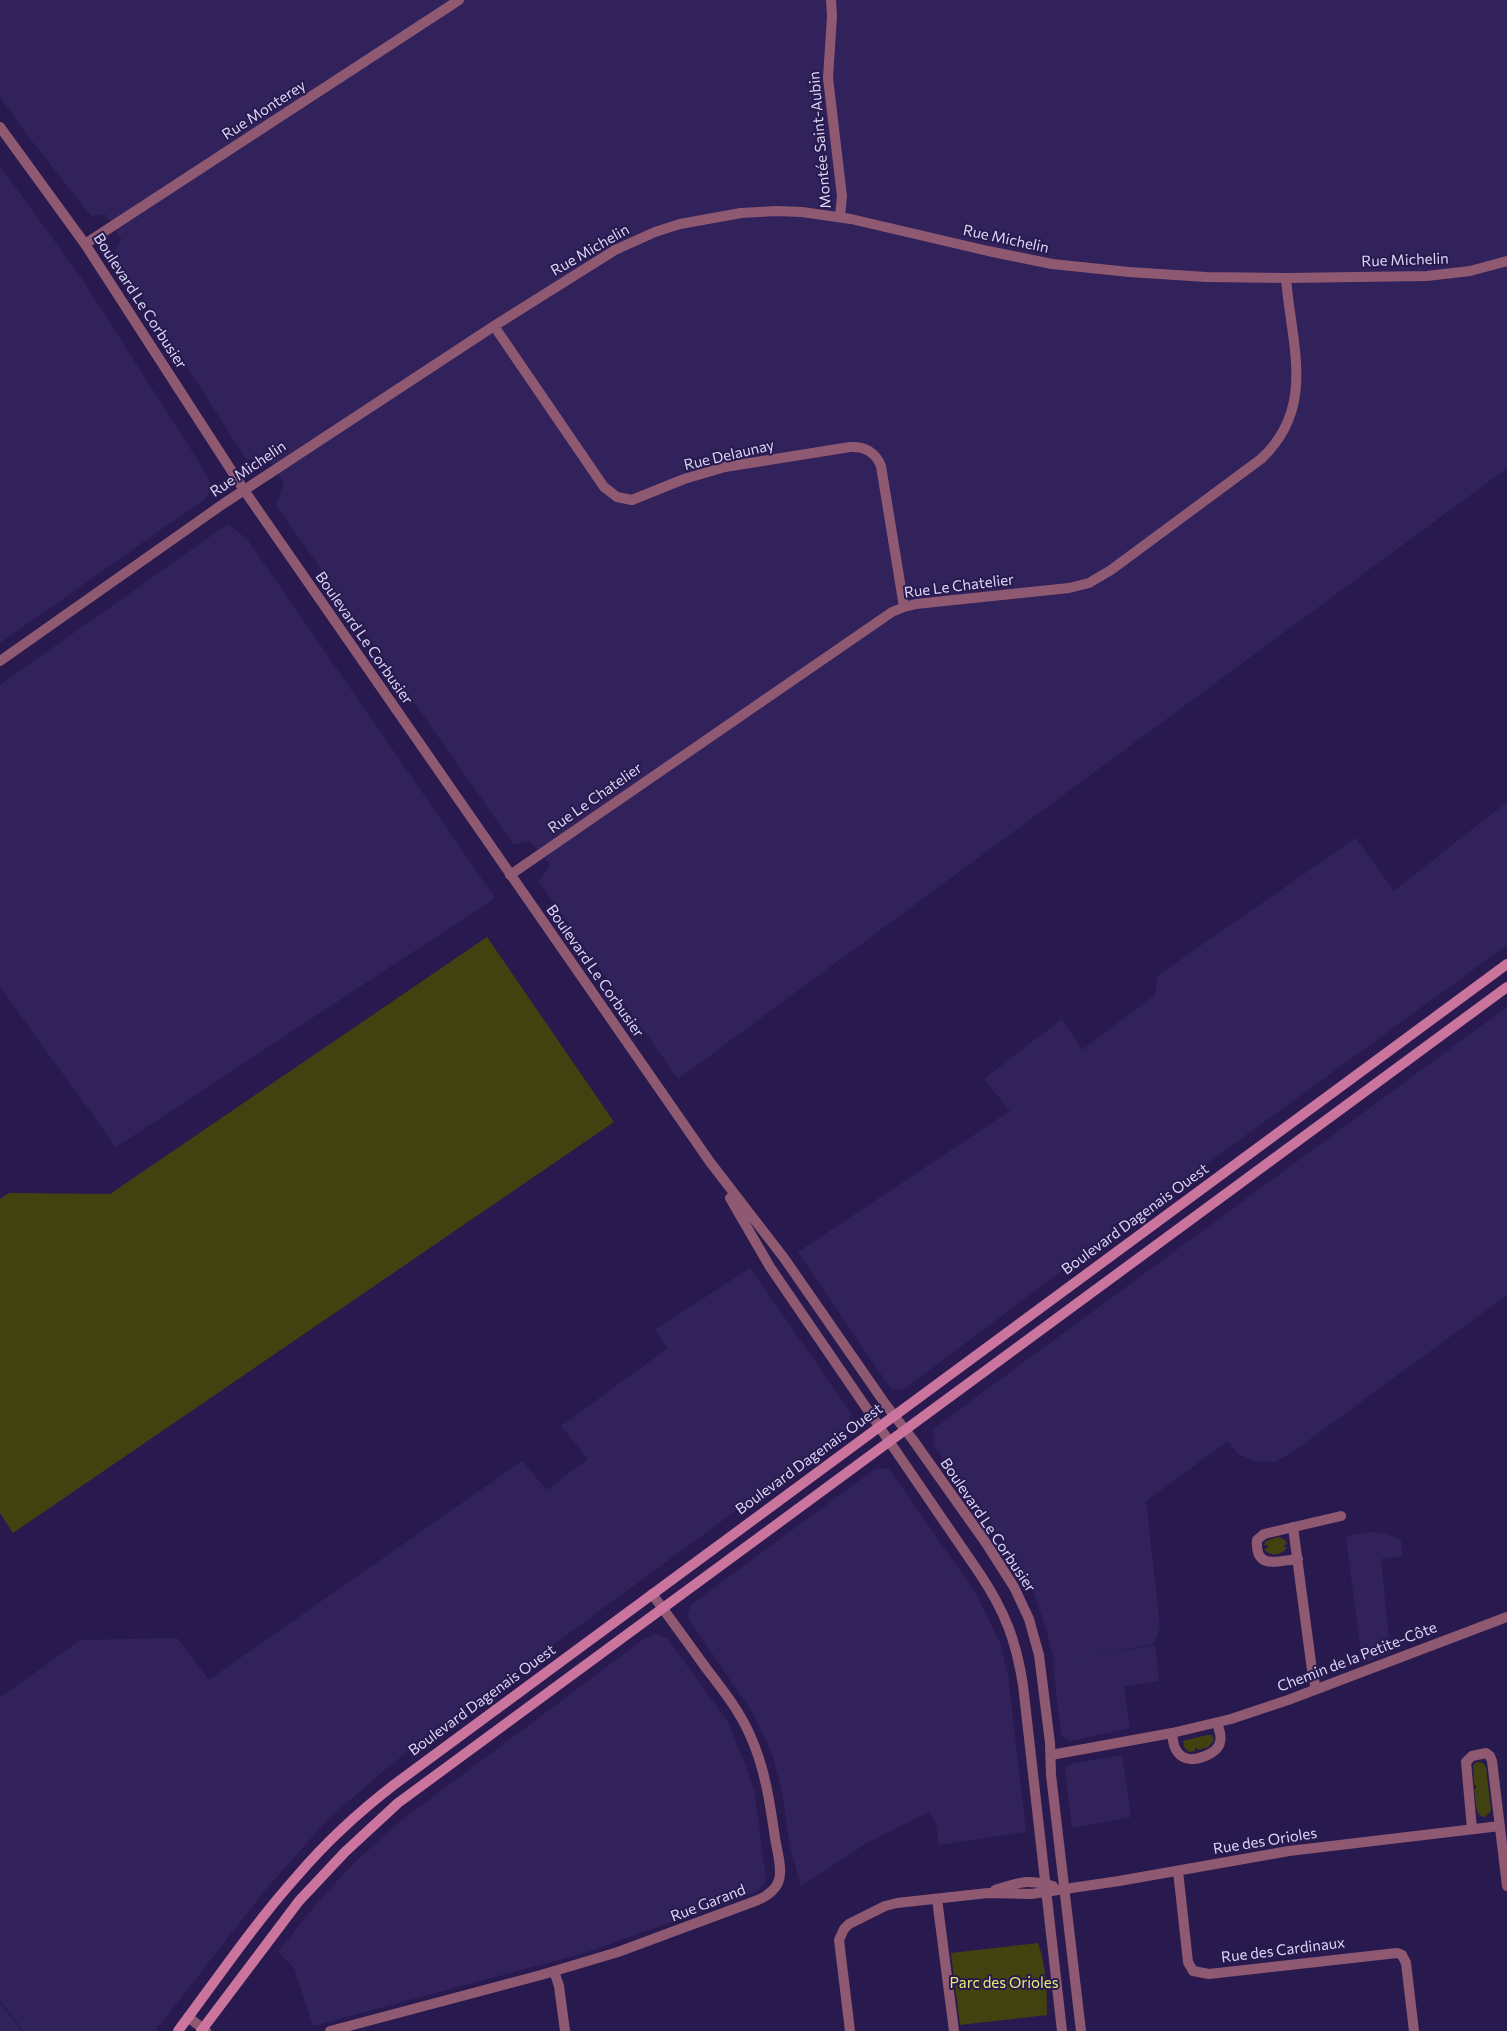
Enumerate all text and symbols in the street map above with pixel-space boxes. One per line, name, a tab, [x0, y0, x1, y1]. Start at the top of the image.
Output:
street label: Montée Saint-Aubin	[805, 71, 835, 209]
street label: Rue Monterey	[219, 76, 309, 144]
street label: Rue Michelin	[548, 220, 632, 280]
street label: Rue Michelin	[961, 221, 1051, 257]
street label: Boulevard Le Corbusier	[90, 230, 190, 372]
street label: Rue Michelin	[1361, 249, 1449, 271]
street label: Rue Delaunay	[682, 436, 776, 474]
street label: Rue Michelin	[207, 437, 289, 501]
street label: Boulevard Le Corbusier	[311, 568, 417, 708]
street label: Rue Le Chatelier	[903, 570, 1015, 602]
street label: Rue Le Chatelier	[544, 759, 646, 837]
street label: Boulevard Le Corbusier	[542, 901, 648, 1041]
street label: Boulevard Dagenais Ouest	[1058, 1160, 1212, 1278]
street label: Boulevard Dagenais Ouest	[732, 1400, 886, 1518]
street label: Boulevard Le Corbusier	[936, 1455, 1040, 1595]
street label: Chemin de la Petite-Côte	[1275, 1618, 1439, 1696]
street label: Boulevard Dagenais Ouest	[405, 1641, 559, 1759]
street label: Rue des Orioles	[1212, 1824, 1318, 1858]
street label: Rue Garand	[668, 1880, 748, 1926]
street label: Rue des Cardinaux	[1220, 1933, 1346, 1967]
park label: Parc des Orioles	[949, 1974, 1059, 1992]

